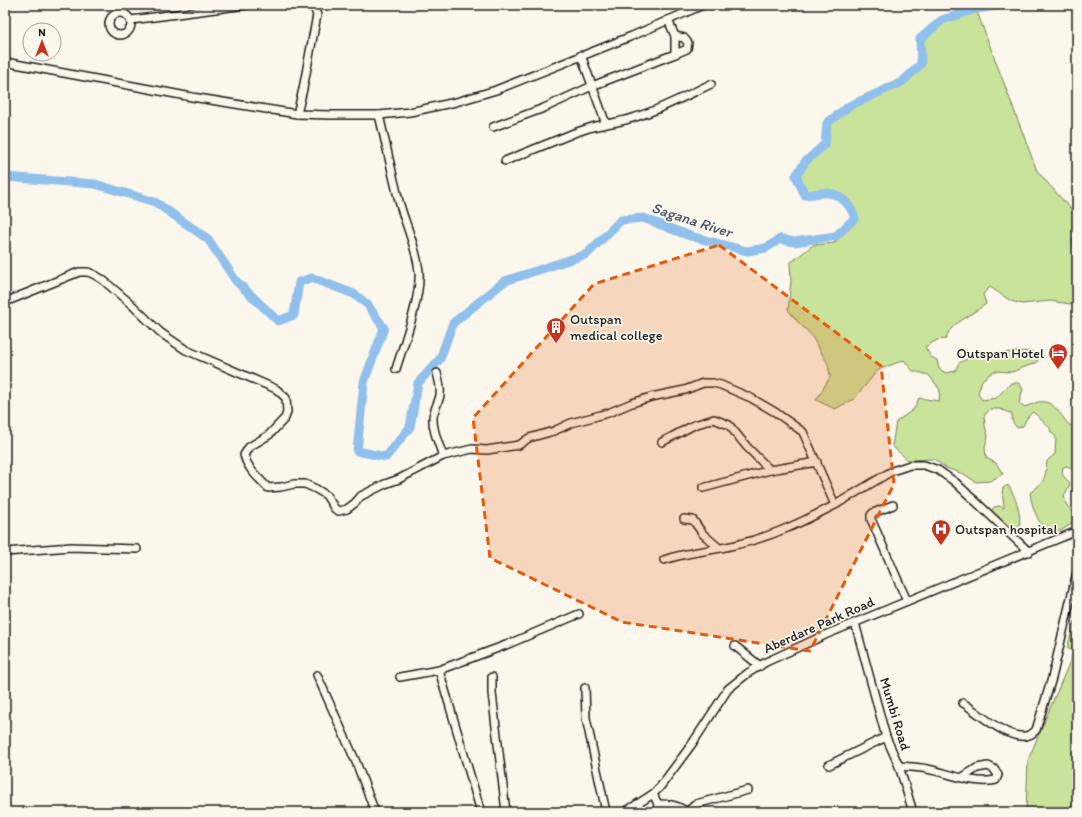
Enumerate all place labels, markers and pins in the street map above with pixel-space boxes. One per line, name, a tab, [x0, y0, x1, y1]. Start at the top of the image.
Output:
place label: Outspan medical college	[570, 311, 663, 344]
building icon: Outspan medical college	[545, 316, 567, 344]
hotel icon: Outspan Hotel	[1047, 342, 1069, 370]
place label: Outspan Hotel	[957, 345, 1044, 362]
hospital icon: Outspan hospital	[930, 518, 952, 546]
place label: Outspan hospital	[955, 521, 1057, 538]

